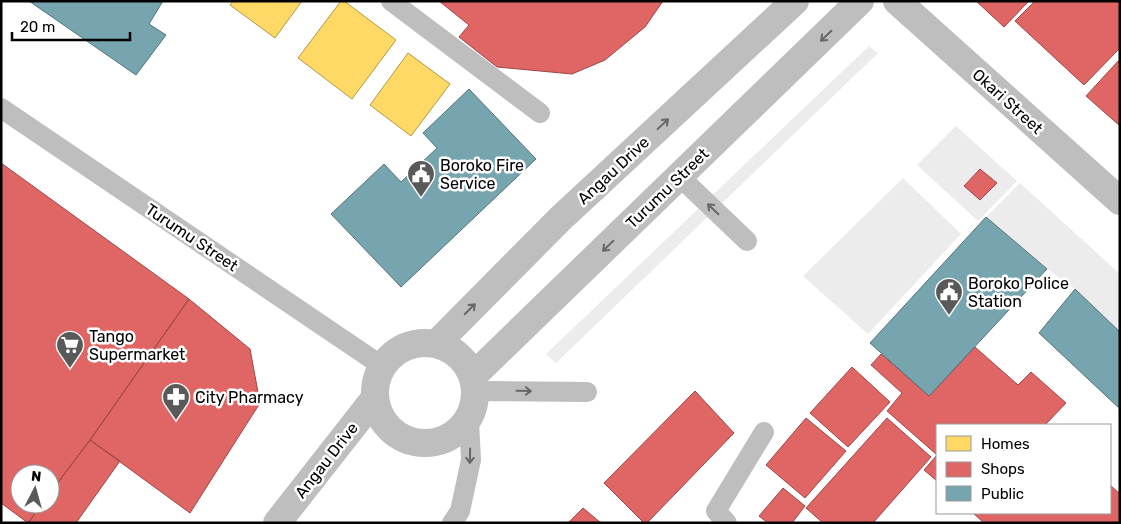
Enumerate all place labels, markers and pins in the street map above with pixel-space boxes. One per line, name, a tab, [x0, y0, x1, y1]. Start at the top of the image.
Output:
place label: Boroko Fire Service	[440, 156, 524, 193]
public building icon: Boroko Fire Service	[406, 159, 436, 198]
place label: Boroko Police Station	[968, 274, 1069, 311]
public building icon: Boroko Police Station	[934, 277, 964, 316]
place label: Tango Supermarket	[89, 327, 185, 364]
supermarket icon: Tango Supermarket	[55, 330, 85, 369]
pharmacy icon: City Pharmacy	[161, 382, 191, 421]
place label: City Pharmacy	[195, 388, 304, 407]

